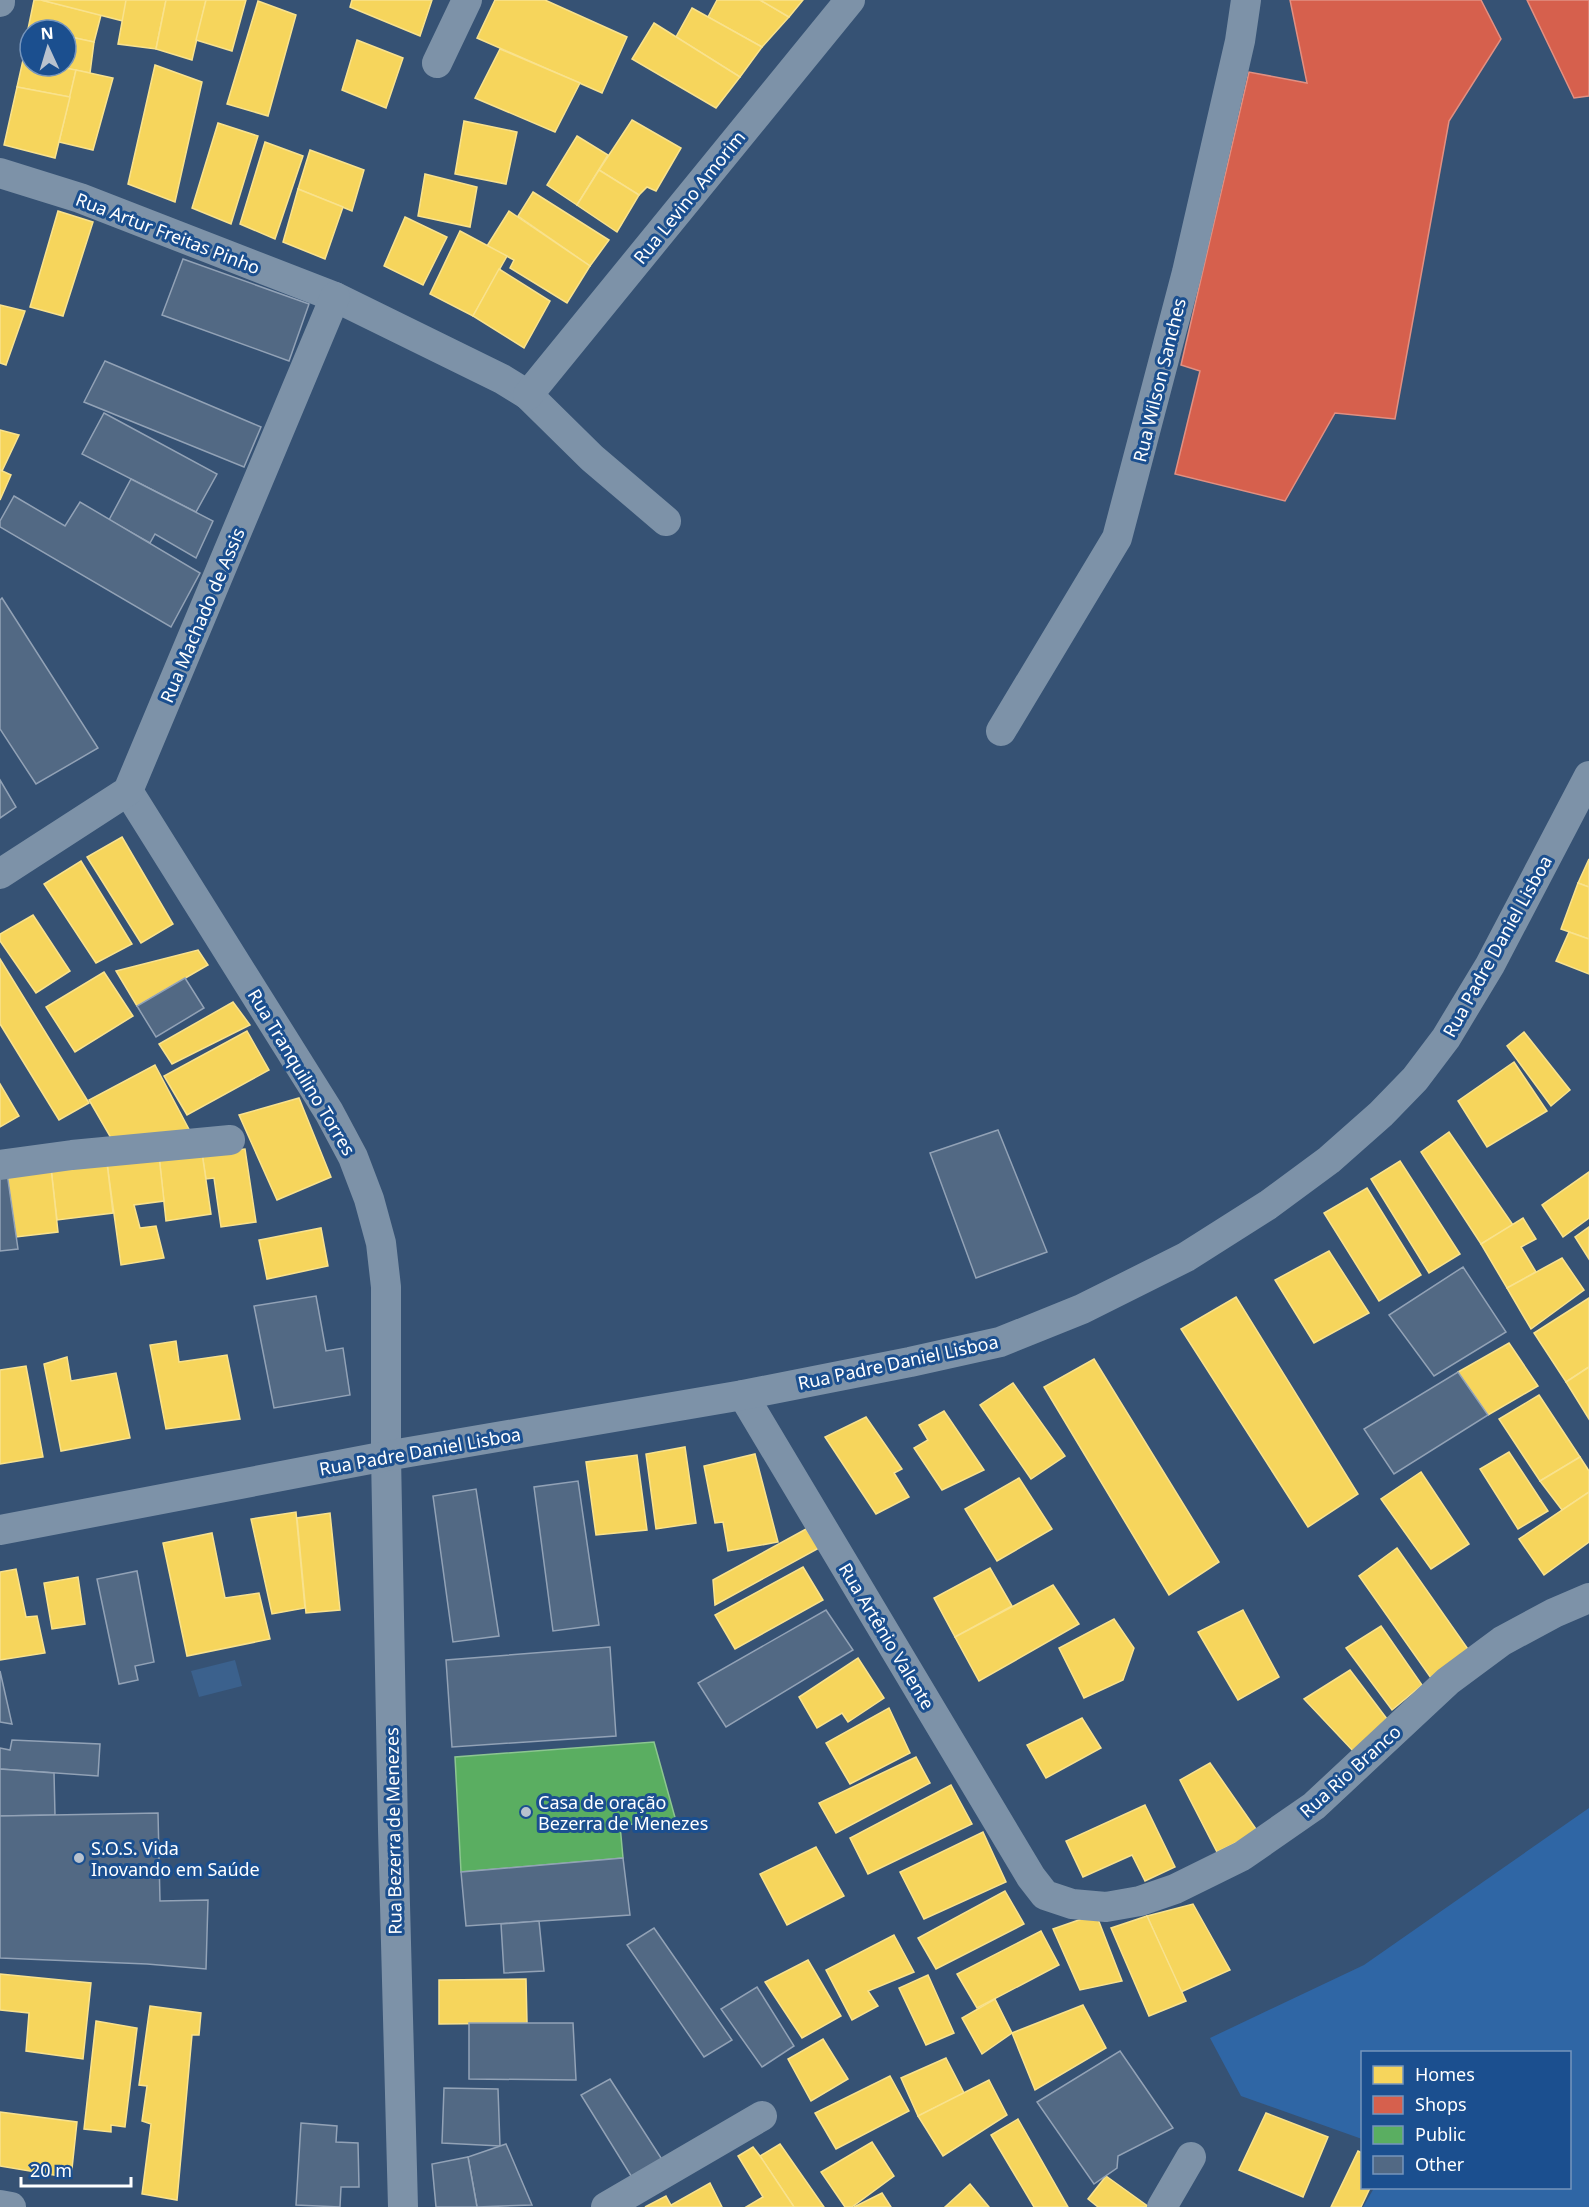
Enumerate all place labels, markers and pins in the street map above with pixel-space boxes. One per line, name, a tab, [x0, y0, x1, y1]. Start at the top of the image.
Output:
place label: Casa de oração Bezerra de Menezes	[538, 1790, 708, 1835]
marker: Casa de oração Bezerra de Menezes	[519, 1805, 533, 1819]
place label: S.O.S. Vida Inovando em Saúde	[91, 1836, 260, 1881]
marker: S.O.S. Vida Inovando em Saúde	[72, 1851, 86, 1865]

